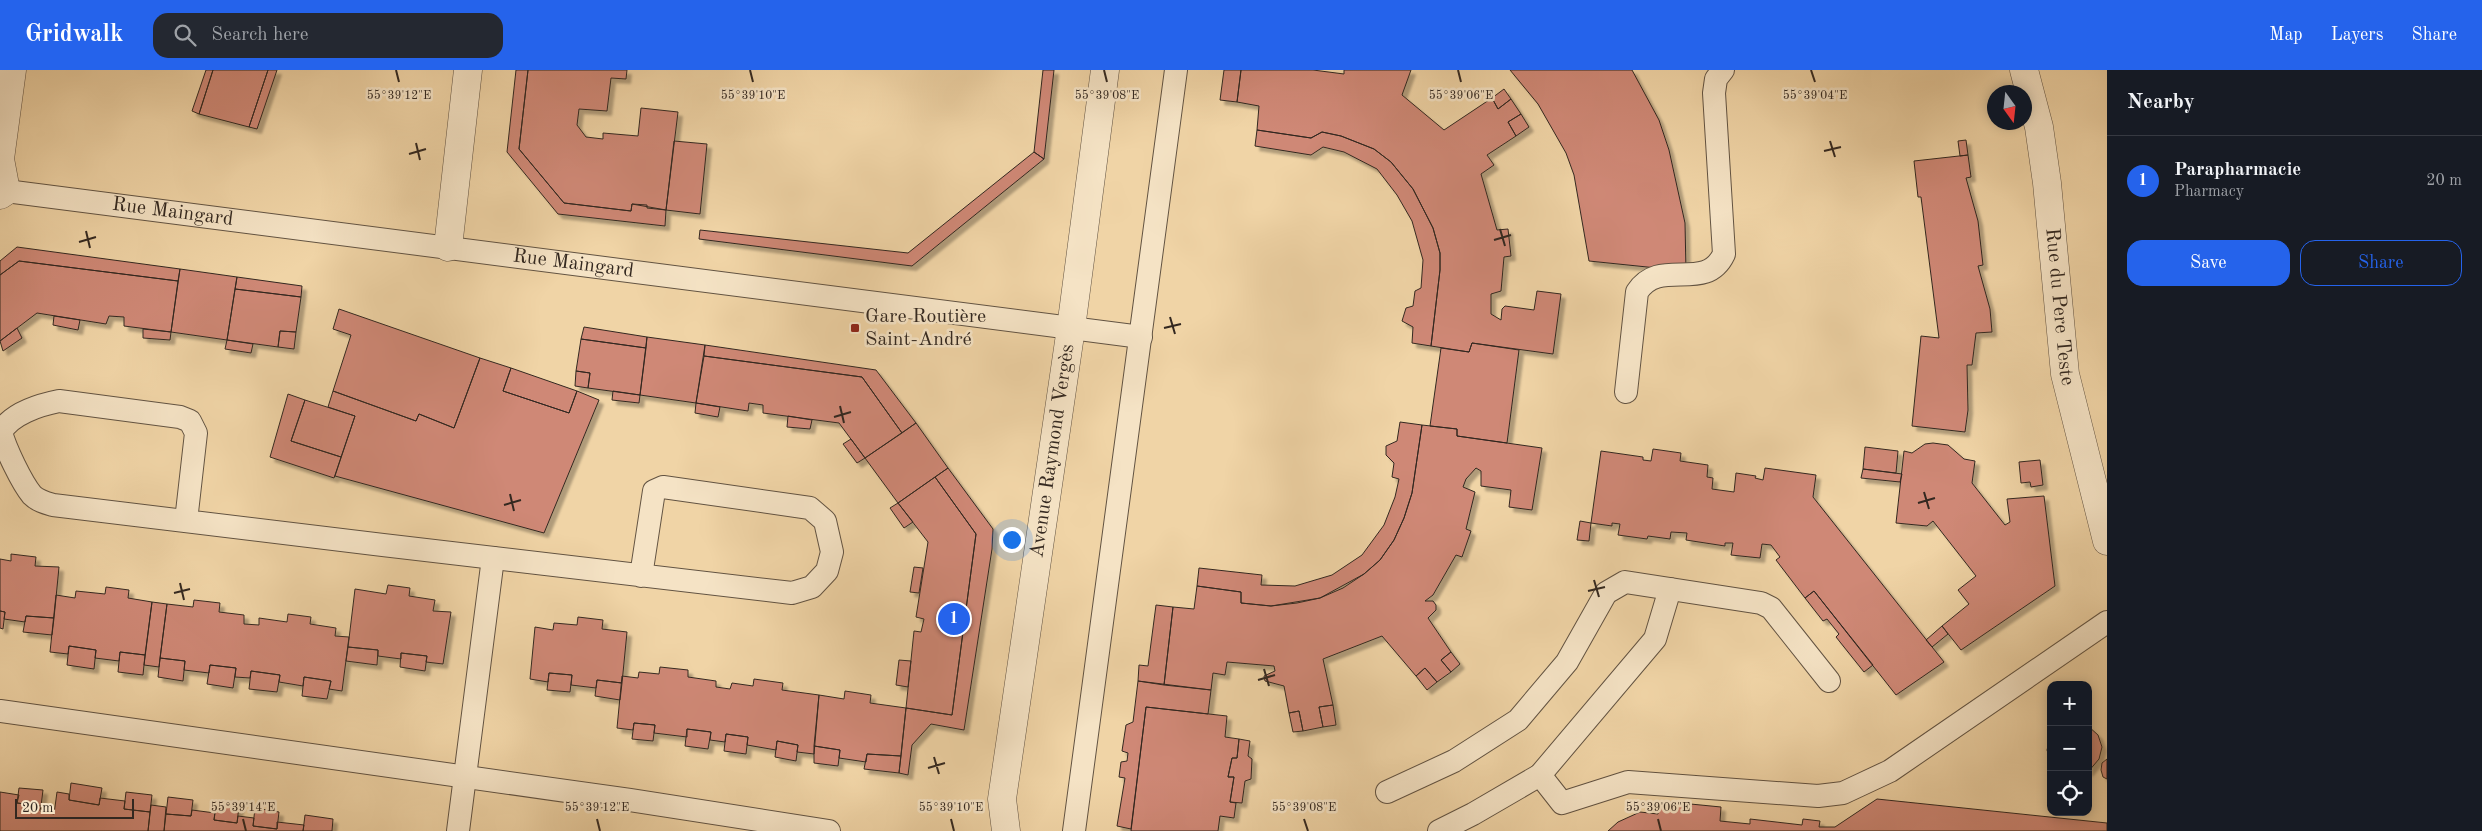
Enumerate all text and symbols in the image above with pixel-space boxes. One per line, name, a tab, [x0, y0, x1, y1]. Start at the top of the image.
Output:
search box	[153, 13, 503, 58]
icon: search	[171, 21, 199, 49]
text: Gridwalk	[25, 23, 123, 47]
text: Search here	[211, 26, 309, 45]
text: Map	[2269, 26, 2303, 44]
text: Layers	[2331, 26, 2383, 44]
text: Share	[2411, 26, 2457, 44]
north arrow	[1987, 85, 2032, 130]
text: 55°39'12"E	[367, 89, 431, 102]
text: 55°39'10"E	[721, 89, 785, 102]
text: 55°39'08"E	[1075, 89, 1139, 102]
text: 55°39'06"E	[1429, 89, 1493, 102]
text: 55°39'04"E	[1783, 89, 1847, 102]
text: Nearby	[2127, 92, 2195, 113]
text: Parapharmacie	[2174, 161, 2301, 180]
text: 1	[2138, 173, 2148, 189]
text: 20 m	[2426, 173, 2462, 189]
text: Pharmacy	[2174, 184, 2244, 200]
street label: Rue Maingard	[111, 195, 234, 230]
street label: Rue du Pere Teste	[2041, 227, 2078, 388]
button: Save	[2127, 240, 2290, 286]
button: Share	[2300, 240, 2462, 286]
street label: Rue Maingard	[512, 246, 635, 282]
place label: Gare Routière Saint-André	[865, 307, 986, 350]
marker: Gare Routière Saint-André	[849, 322, 861, 334]
street label: Avenue Raymond Vergès	[1027, 343, 1079, 559]
your location	[999, 527, 1025, 553]
pin: 1	[938, 600, 970, 638]
map controls	[2047, 681, 2092, 816]
button: +	[2047, 681, 2092, 726]
button: −	[2047, 726, 2092, 771]
button: locate	[2047, 771, 2092, 816]
scale bar	[15, 796, 134, 819]
text: 20 m	[22, 801, 53, 815]
text: 55°39'14"E	[211, 801, 275, 814]
text: 55°39'12"E	[565, 801, 629, 814]
text: 55°39'10"E	[919, 801, 983, 814]
text: 55°39'08"E	[1272, 801, 1336, 814]
text: 55°39'06"E	[1626, 801, 1690, 814]

